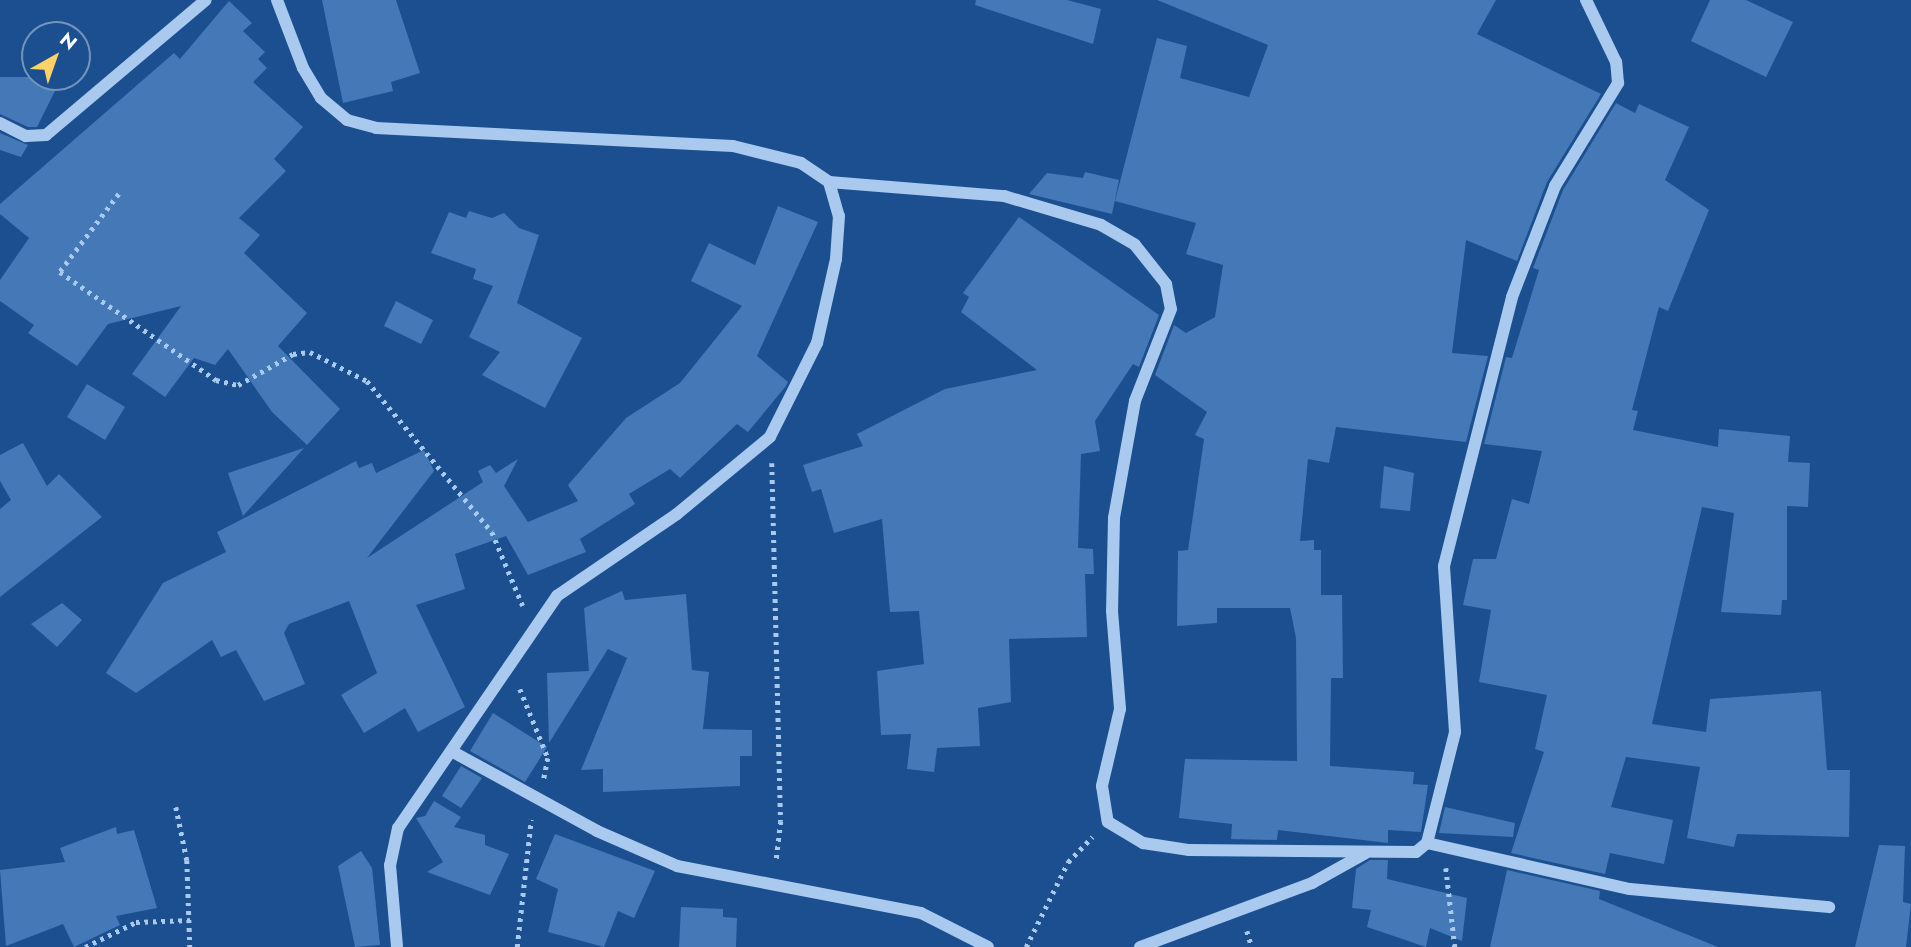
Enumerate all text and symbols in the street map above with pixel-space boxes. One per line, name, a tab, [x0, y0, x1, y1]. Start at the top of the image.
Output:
north arrow	[21, 21, 91, 91]
text: N	[54, 26, 83, 56]

